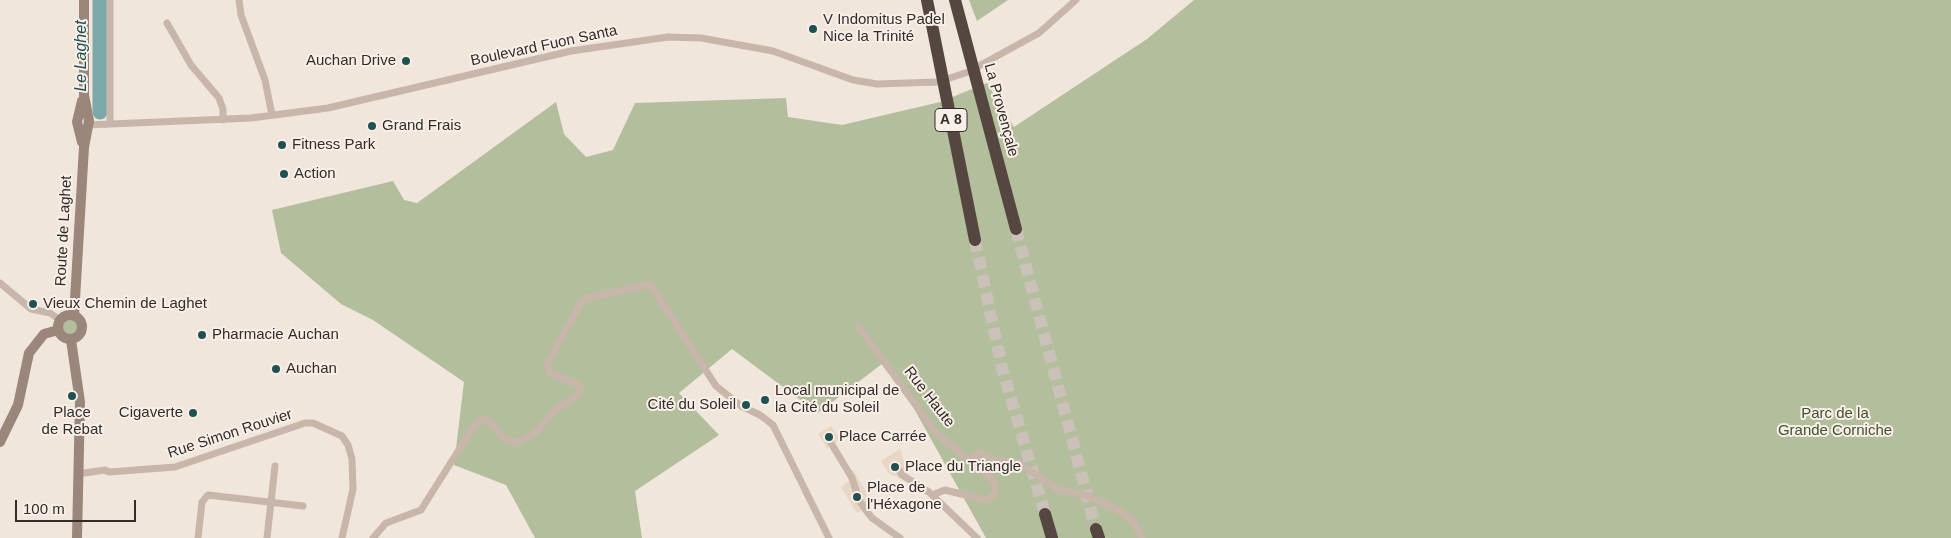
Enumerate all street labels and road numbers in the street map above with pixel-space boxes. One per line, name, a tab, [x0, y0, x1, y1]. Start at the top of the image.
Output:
street label: Boulevard Fuon Santa	[469, 22, 619, 70]
street label: La Provençale	[980, 61, 1022, 159]
road number: A 8	[935, 108, 967, 132]
street label: Route de Laghet	[52, 175, 76, 287]
street label: Rue Haute	[900, 363, 958, 431]
street label: Rue Simon Rouvier	[165, 405, 295, 463]

